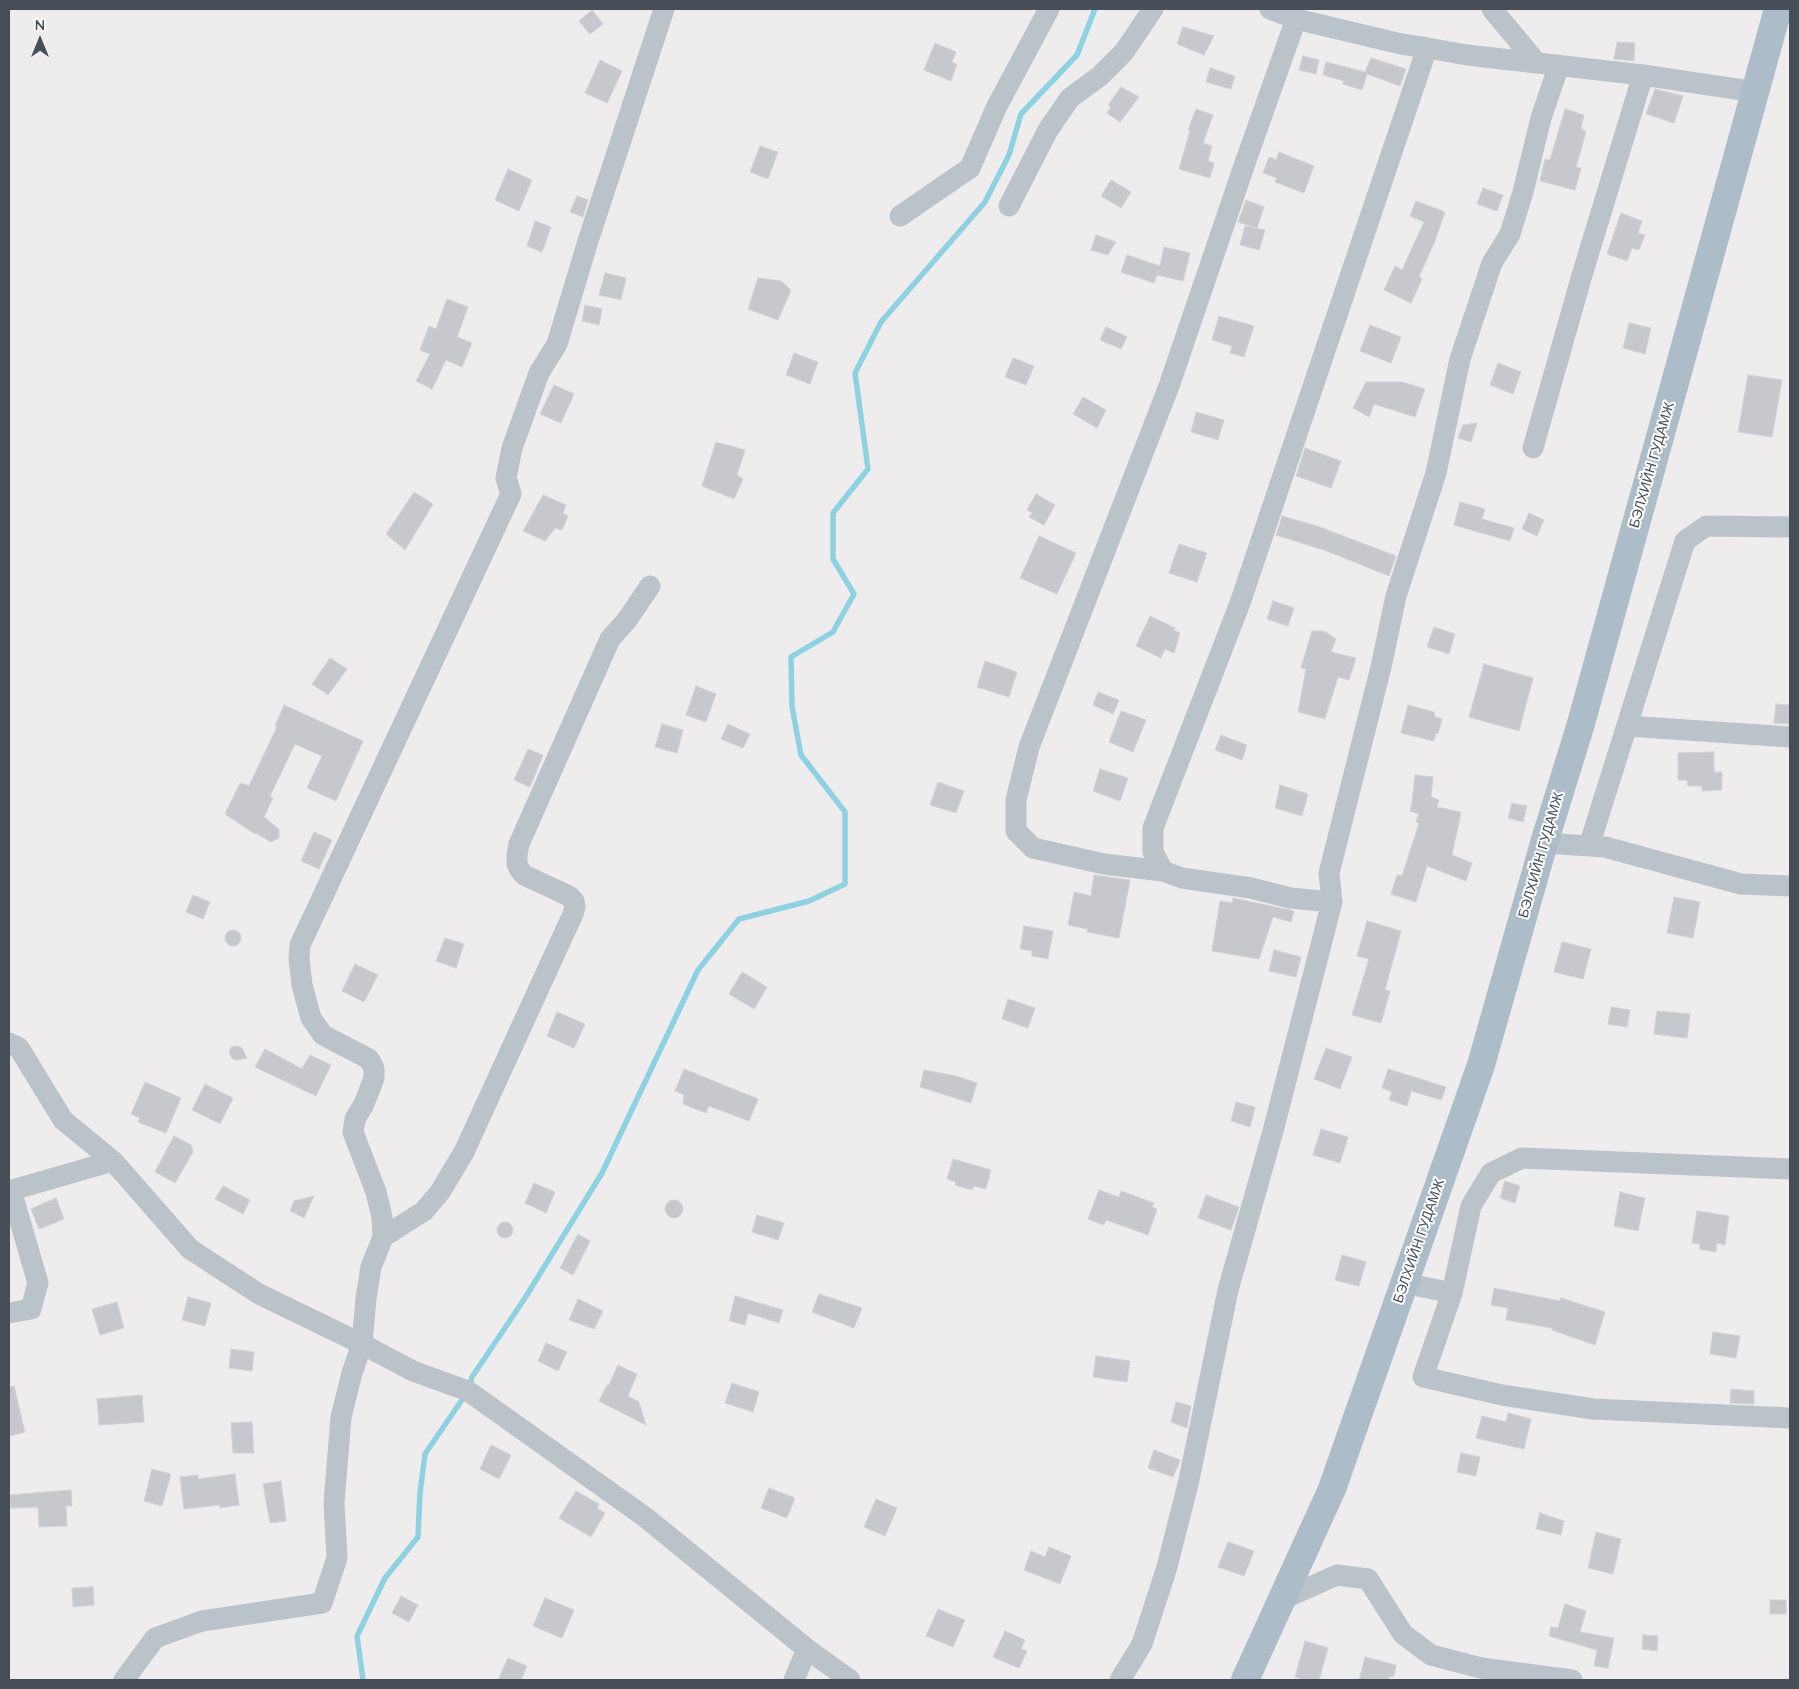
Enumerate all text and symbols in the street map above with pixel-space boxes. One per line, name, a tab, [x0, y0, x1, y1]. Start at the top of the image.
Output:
north arrow	[15, 15, 65, 65]
text: N	[35, 16, 45, 34]
street label: БЭЛХИЙН ГУДАМЖ	[1626, 400, 1678, 530]
street label: БЭЛХИЙН ГУДАМЖ	[1515, 790, 1567, 920]
street label: БЭЛХИЙН ГУДАМЖ	[1390, 1177, 1448, 1305]

